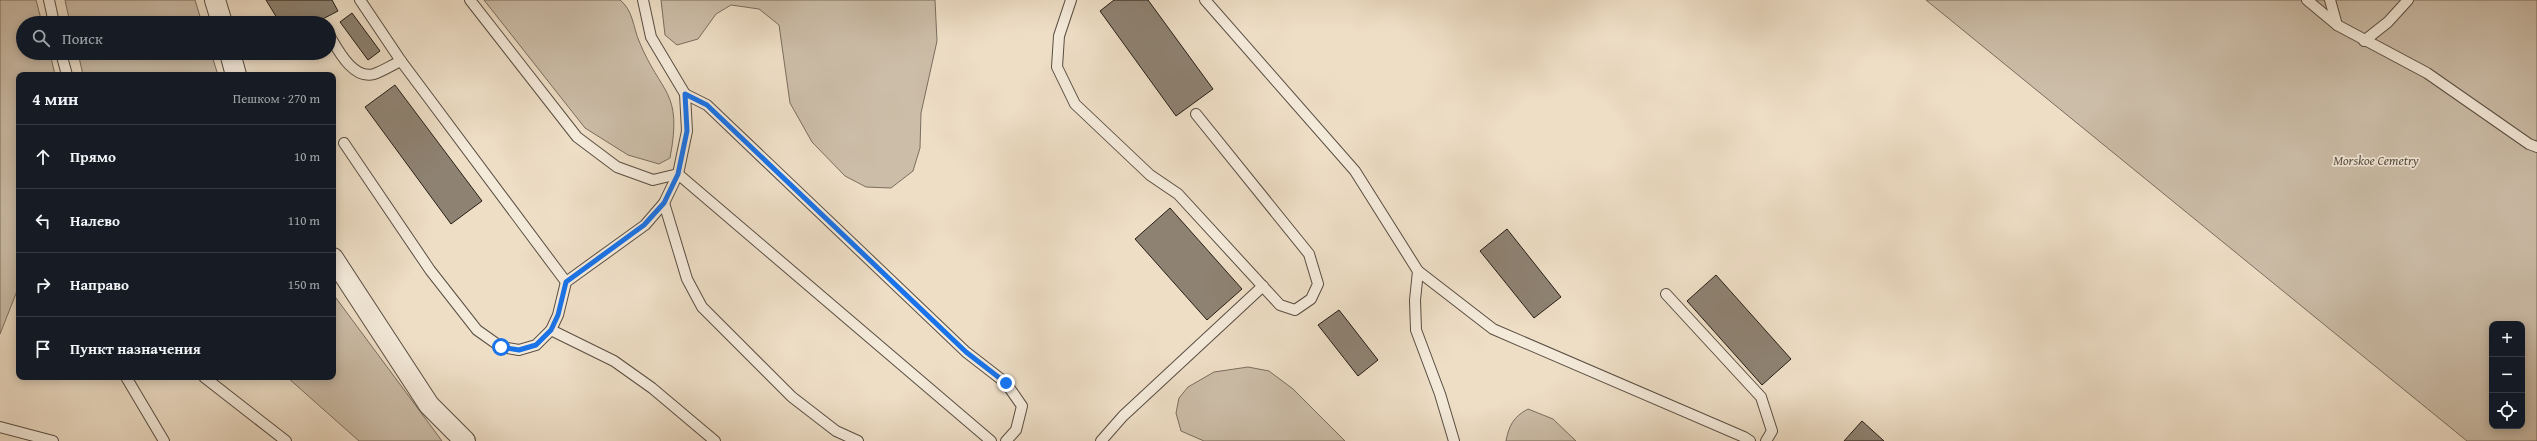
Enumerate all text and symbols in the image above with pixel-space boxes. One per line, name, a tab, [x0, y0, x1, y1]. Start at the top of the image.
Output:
search box	[16, 16, 336, 60]
icon: search	[30, 27, 52, 49]
text: Поиск	[62, 28, 103, 49]
text: 4 мин	[32, 86, 78, 111]
text: Пешком · 270 m	[233, 89, 320, 108]
icon: ahead	[32, 146, 54, 168]
text: Прямо	[70, 146, 116, 167]
text: 10 m	[294, 147, 320, 166]
park label: Morskoe Cemetry	[2333, 151, 2419, 170]
icon: left	[32, 210, 54, 232]
text: Налево	[70, 210, 120, 231]
text: 110 m	[288, 211, 320, 230]
icon: right	[32, 274, 54, 296]
text: Направо	[70, 274, 129, 295]
text: 150 m	[288, 275, 320, 294]
map controls	[2489, 321, 2525, 429]
button: +	[2489, 321, 2525, 357]
icon: arrive	[32, 338, 54, 360]
text: Пункт назначения	[70, 338, 201, 359]
route start	[492, 338, 510, 356]
button: −	[2489, 357, 2525, 393]
route end	[997, 374, 1015, 392]
button: locate	[2489, 393, 2525, 429]

